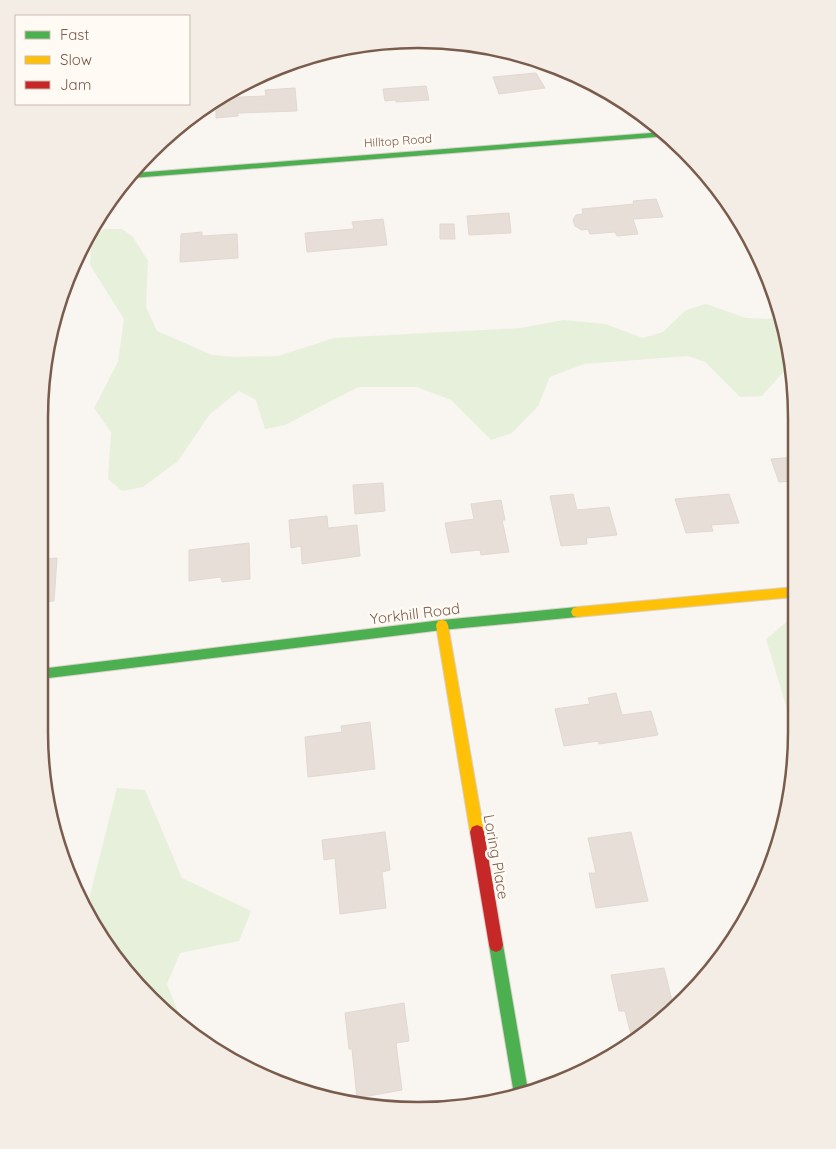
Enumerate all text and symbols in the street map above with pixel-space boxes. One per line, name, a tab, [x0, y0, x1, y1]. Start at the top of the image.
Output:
legend	[15, 15, 190, 105]
text: Fast	[60, 25, 89, 44]
text: Slow	[60, 50, 92, 69]
text: Jam	[60, 75, 91, 94]
street label: Hilltop Road	[363, 131, 433, 150]
street label: Yorkhill Road	[369, 599, 461, 628]
street label: Loring Place	[480, 813, 513, 901]

